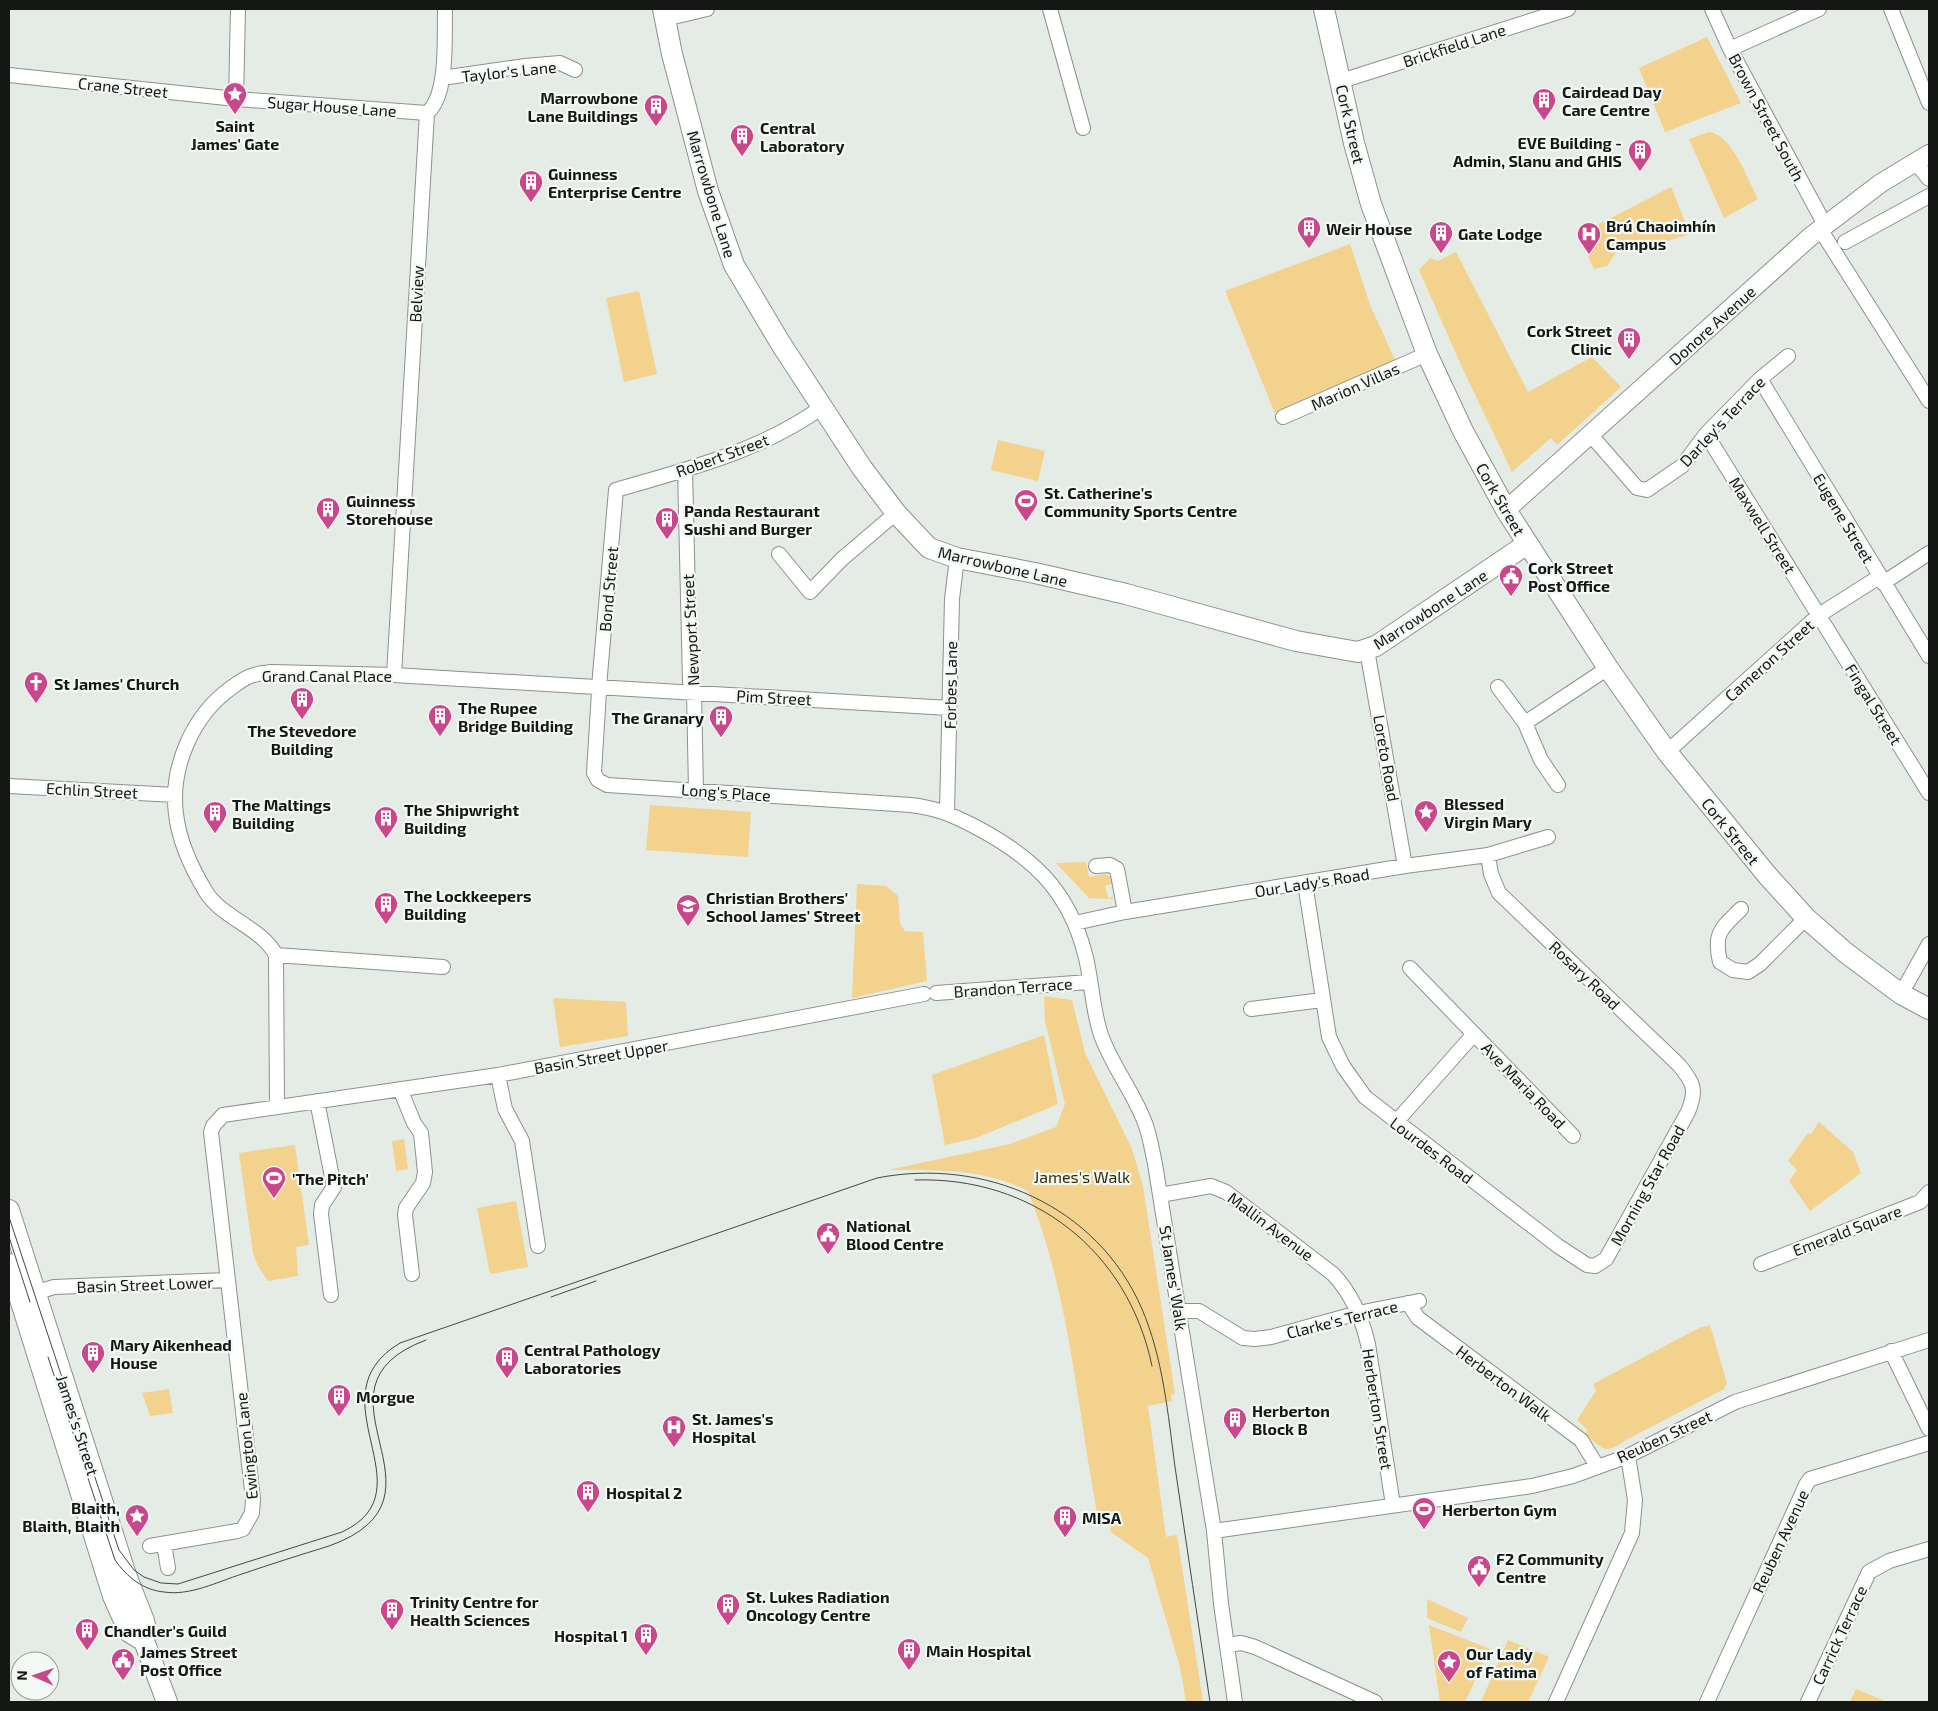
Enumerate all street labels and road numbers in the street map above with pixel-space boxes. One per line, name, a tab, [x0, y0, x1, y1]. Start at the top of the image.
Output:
street label: Brickfield Lane	[1400, 19, 1508, 71]
street label: Brown Street South	[1725, 50, 1809, 184]
street label: Taylor's Lane	[461, 57, 557, 85]
street label: Crane Street	[77, 73, 169, 101]
street label: Cork Street	[1333, 83, 1369, 165]
street label: Sugar House Lane	[267, 92, 397, 120]
street label: Marrowbone Lane	[684, 128, 740, 260]
street label: Belview	[405, 265, 427, 323]
street label: Donore Avenue	[1665, 281, 1759, 369]
street label: Marion Villas	[1308, 358, 1402, 414]
street label: Darley's Terrace	[1675, 372, 1769, 470]
street label: Robert Street	[673, 429, 771, 481]
street label: Cork Street	[1473, 459, 1529, 539]
street label: Eugene Street	[1810, 470, 1878, 566]
street label: Maxwell Street	[1726, 473, 1800, 577]
street label: Marrowbone Lane	[936, 542, 1070, 590]
street label: Bond Street	[595, 546, 621, 632]
street label: Marrowbone Lane	[1369, 565, 1491, 653]
street label: Newport Street	[678, 574, 702, 686]
street label: Cameron Street	[1721, 615, 1817, 705]
street label: Forbes Lane	[940, 641, 960, 729]
street label: Fingal Street	[1842, 660, 1906, 748]
street label: Grand Canal Place	[262, 666, 392, 685]
street label: Pim Street	[736, 686, 812, 708]
street label: Loreto Road	[1370, 713, 1404, 803]
street label: Echlin Street	[45, 778, 139, 802]
street label: Long's Place	[681, 779, 771, 805]
street label: Cork Street	[1698, 794, 1764, 868]
street label: Our Lady's Road	[1253, 864, 1371, 900]
street label: Rosary Road	[1546, 937, 1624, 1013]
street label: Brandon Terrace	[953, 973, 1073, 1001]
street label: Basin Street Upper	[532, 1035, 670, 1077]
street label: Ave Maria Road	[1478, 1038, 1570, 1132]
street label: Lourdes Road	[1387, 1113, 1477, 1187]
street label: Morning Star Road	[1606, 1121, 1688, 1249]
street label: Mallin Avenue	[1224, 1188, 1318, 1264]
street label: Emerald Square	[1790, 1201, 1904, 1259]
street label: St James' Walk	[1156, 1224, 1192, 1332]
street label: Basin Street Lower	[76, 1272, 214, 1296]
street label: Clarke's Terrace	[1284, 1296, 1400, 1342]
street label: Herberton Walk	[1453, 1341, 1555, 1425]
street label: Herberton Street	[1359, 1347, 1397, 1471]
street label: James's Street	[53, 1372, 103, 1478]
street label: Ewington Lane	[231, 1392, 261, 1500]
street label: Reuben Street	[1614, 1406, 1714, 1466]
street label: Reuben Avenue	[1748, 1487, 1812, 1595]
street label: Carrick Terrace	[1808, 1582, 1870, 1688]

